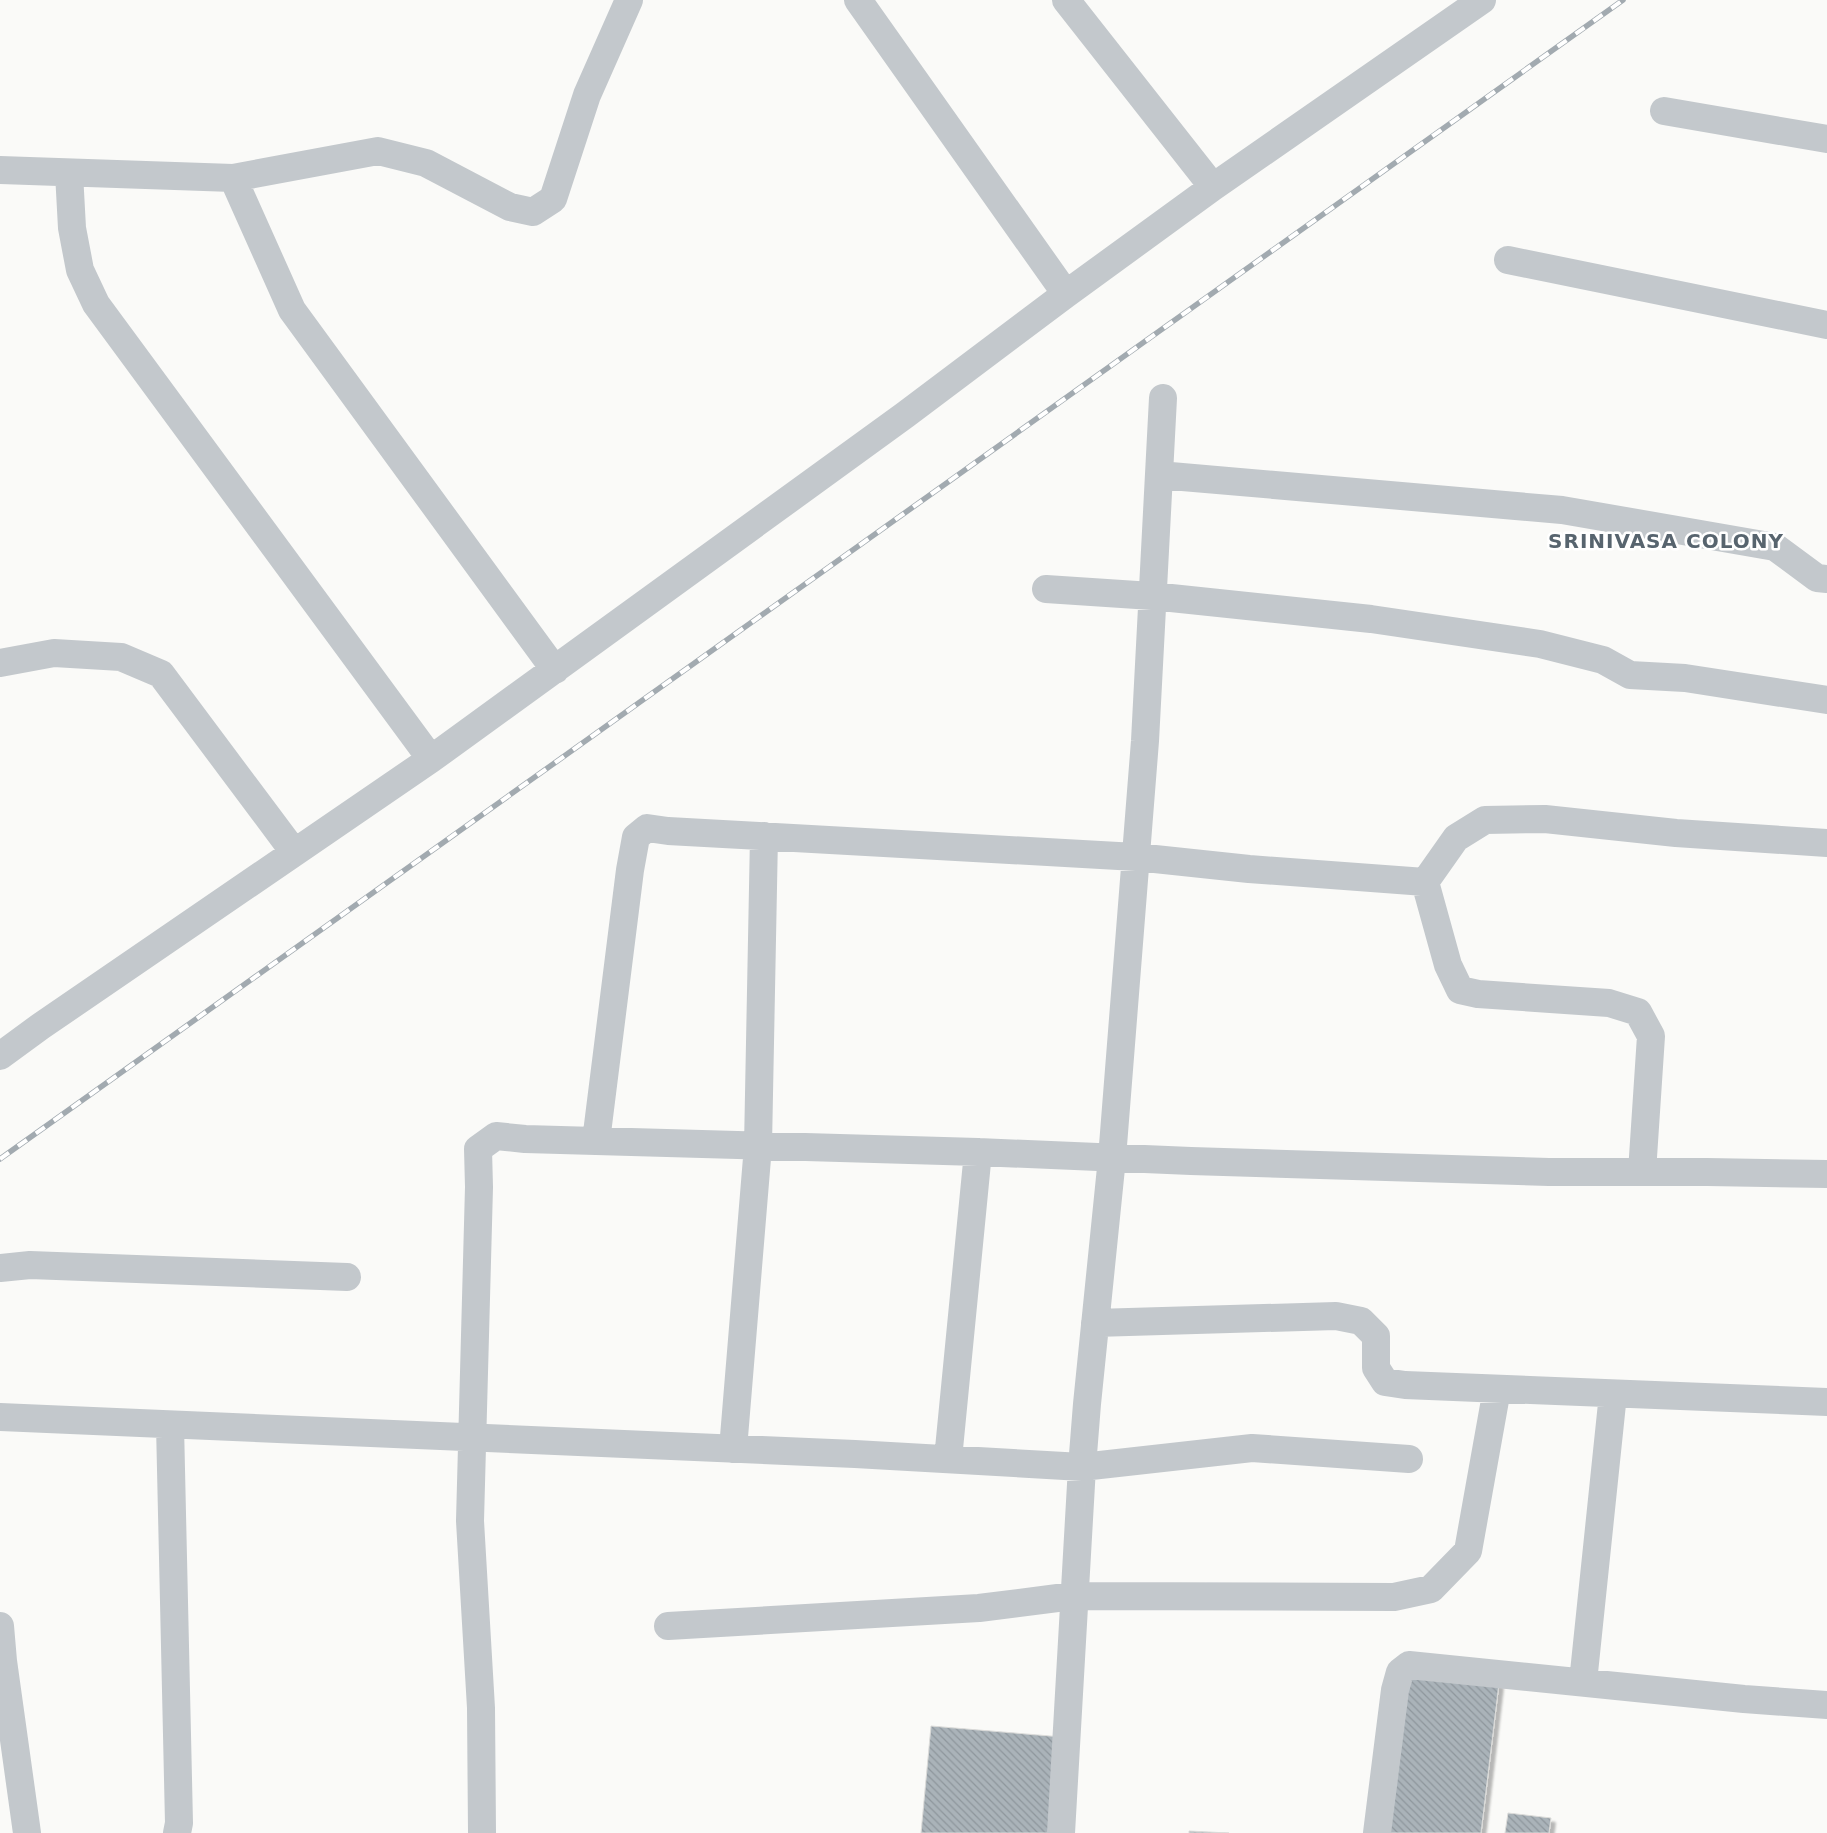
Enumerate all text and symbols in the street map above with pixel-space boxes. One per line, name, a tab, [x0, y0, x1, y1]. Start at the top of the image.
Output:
district label: SRINIVASA COLONY	[1548, 529, 1784, 553]

